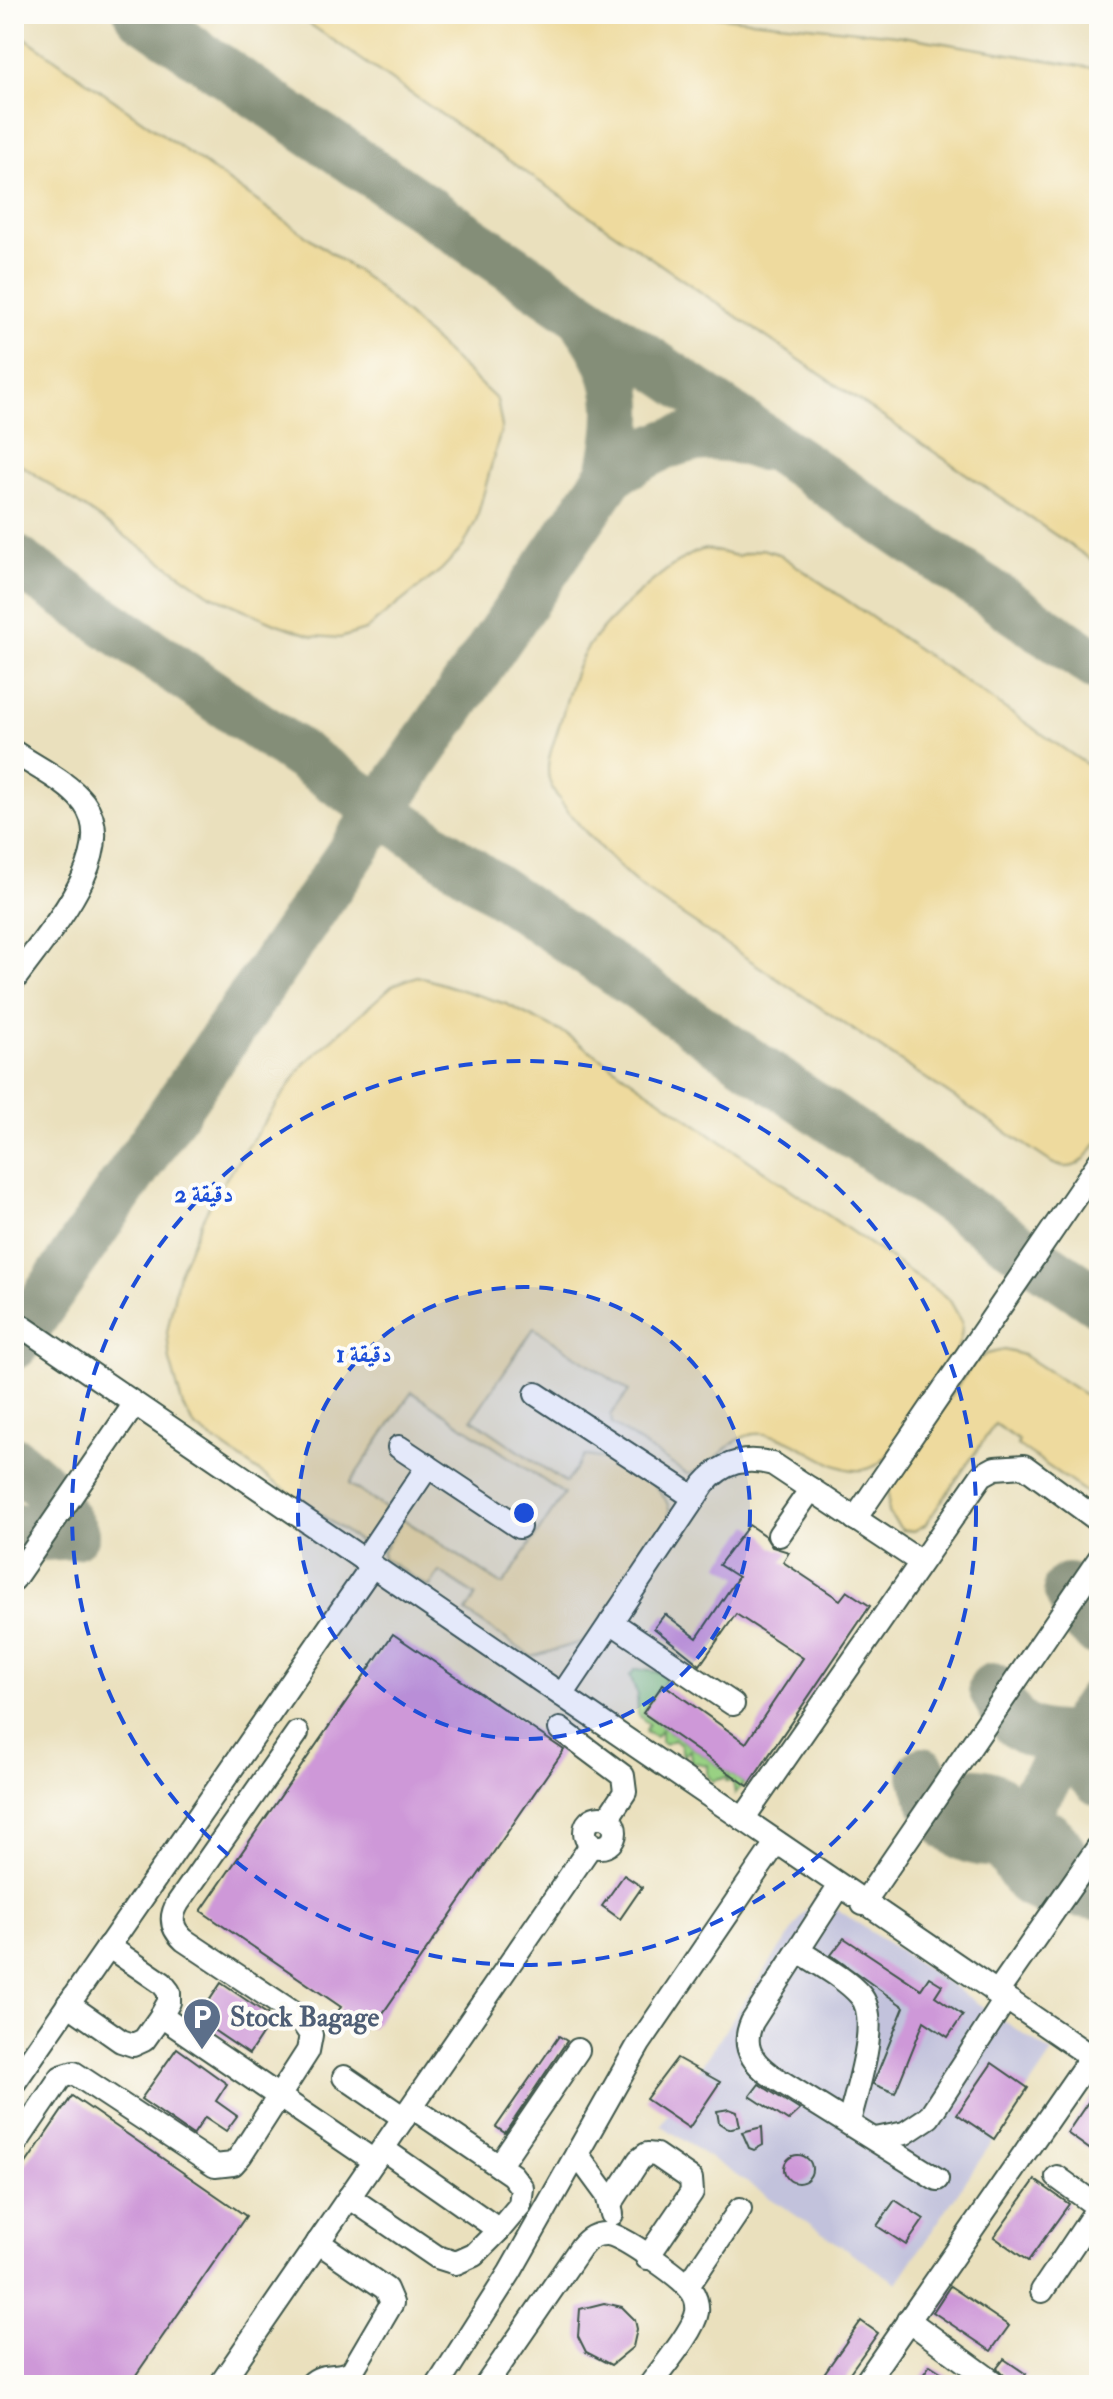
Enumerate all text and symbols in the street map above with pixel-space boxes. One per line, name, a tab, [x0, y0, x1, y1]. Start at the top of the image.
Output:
text: 2 دقيقة	[174, 1179, 234, 1210]
text: 1 دقيقة	[336, 1339, 392, 1370]
centre of rings	[510, 1499, 538, 1527]
parking icon: Stock Bagage	[181, 1996, 223, 2051]
place label: Stock Bagage	[230, 2000, 380, 2035]

